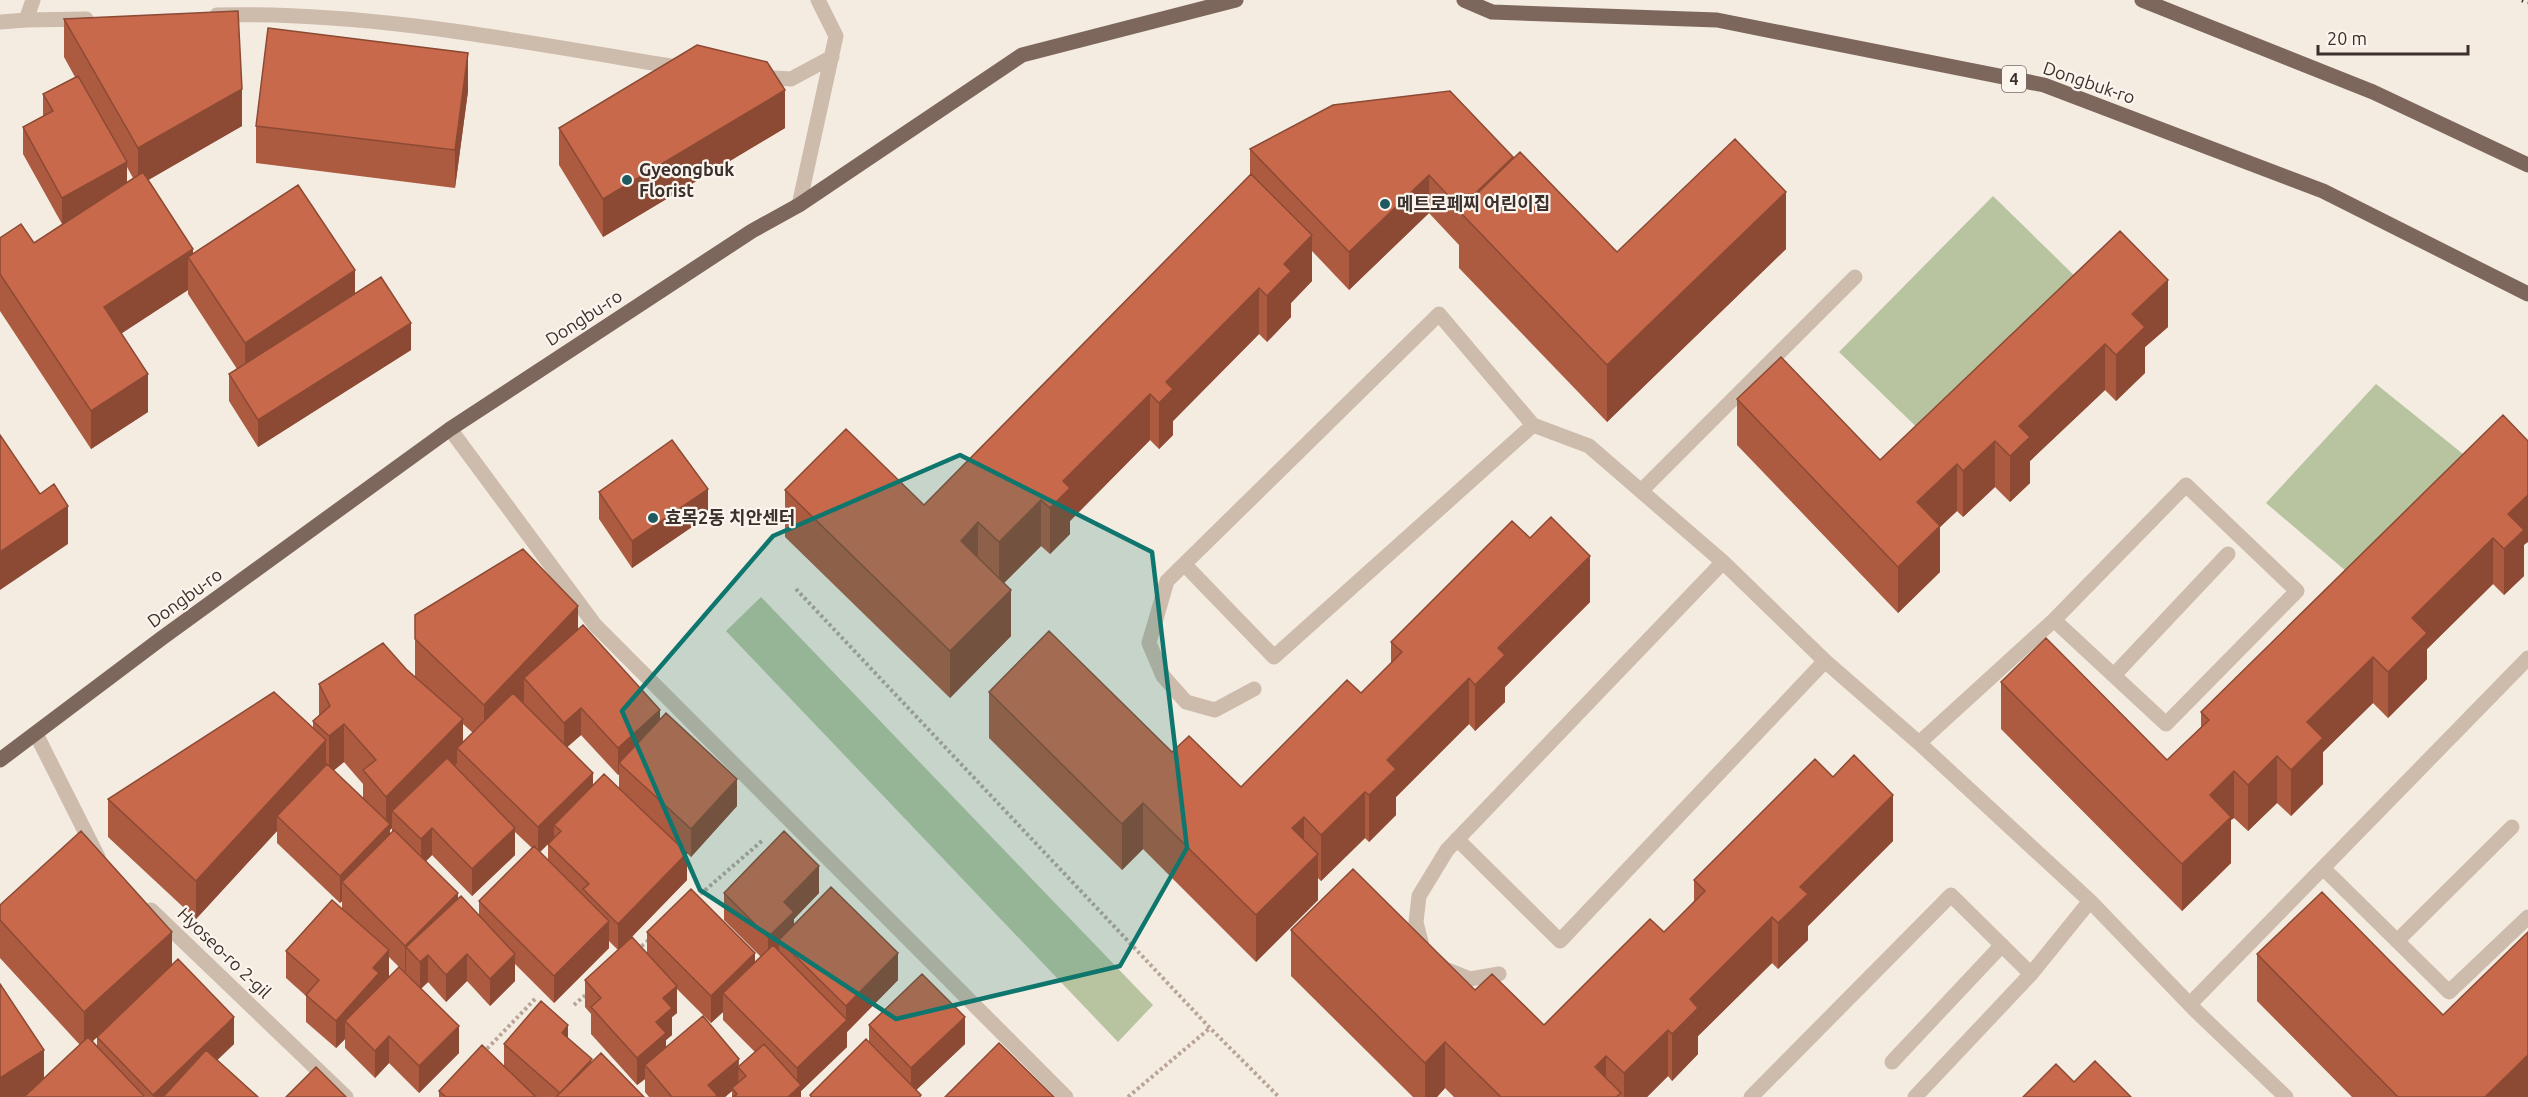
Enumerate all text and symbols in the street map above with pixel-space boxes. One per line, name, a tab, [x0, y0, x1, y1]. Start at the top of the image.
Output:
scale bar	[2318, 18, 2468, 56]
text: 20 m	[2327, 28, 2367, 48]
street label: Dongbuk-ro	[2041, 57, 2138, 107]
road number: 4	[2002, 66, 2026, 92]
place label: Gyeongbuk Florist	[639, 159, 734, 200]
marker: Gyeongbuk Florist	[620, 173, 634, 187]
place label: 메트로페찌 어린이집	[1397, 193, 1550, 213]
marker: 메트로페찌 어린이집	[1378, 197, 1392, 211]
street label: Dongbu-ro	[541, 285, 625, 349]
place label: 효목2동 치안센터	[665, 507, 795, 527]
marker: 효목2동 치안센터	[646, 511, 660, 525]
street label: Dongbu-ro	[143, 563, 226, 631]
street label: Hyoseo-ro 2-gil	[174, 903, 276, 1002]

